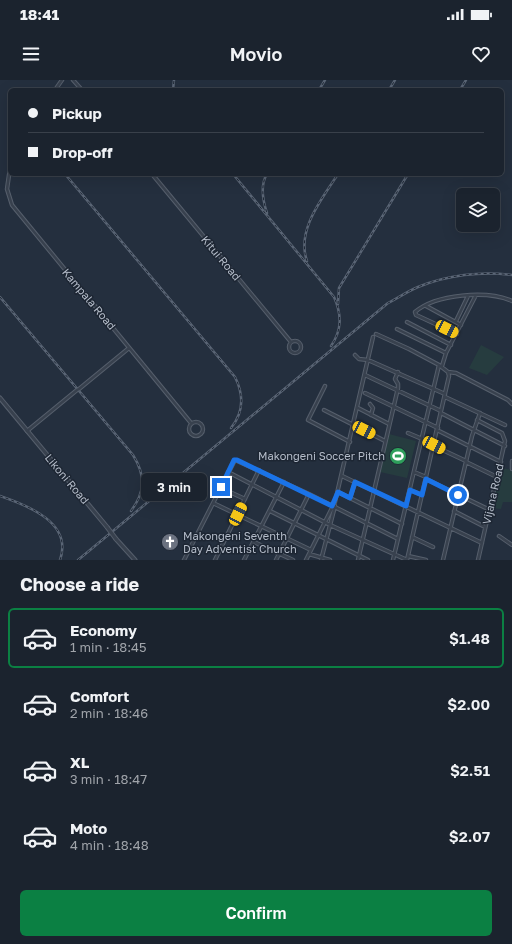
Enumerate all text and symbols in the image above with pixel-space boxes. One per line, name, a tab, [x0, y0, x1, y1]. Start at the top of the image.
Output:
text: 18:41	[20, 5, 59, 23]
icon: menu	[20, 43, 42, 65]
text: Movio	[230, 43, 282, 65]
icon: heart	[470, 43, 492, 65]
text: Pickup	[52, 104, 102, 122]
text: Drop-off	[52, 143, 112, 161]
map controls	[456, 188, 500, 232]
button: layers	[456, 188, 500, 232]
street label: Kitui Road	[199, 233, 244, 283]
street label: Kampala Road	[60, 265, 119, 332]
car	[434, 318, 460, 340]
car	[351, 419, 377, 441]
car	[421, 434, 447, 456]
sports icon: Makongeni Soccer Pitch	[388, 446, 408, 466]
place label: Makongeni Soccer Pitch	[258, 449, 385, 462]
street label: Likoni Road	[43, 451, 92, 506]
street label: Vijana Road	[479, 462, 506, 526]
callout: 3 min	[141, 473, 207, 501]
route end	[212, 478, 230, 496]
text: 3 min	[157, 479, 191, 495]
route start	[449, 486, 467, 504]
car	[227, 501, 249, 527]
place label: Makongeni Seventh Day Adventist Church	[183, 529, 297, 555]
church icon: Makongeni Seventh Day Adventist Church	[160, 532, 180, 552]
text: Choose a ride	[20, 573, 139, 595]
icon: car	[22, 620, 58, 656]
text: Economy	[70, 621, 137, 639]
text: $1.48	[449, 629, 490, 647]
text: 1 min · 18:45	[70, 639, 147, 655]
icon: car	[22, 686, 58, 722]
text: Comfort	[70, 687, 129, 705]
text: $2.00	[447, 695, 490, 713]
text: 2 min · 18:46	[70, 705, 148, 721]
icon: car	[22, 752, 58, 788]
text: XL	[70, 753, 89, 771]
text: $2.51	[450, 761, 490, 779]
text: 3 min · 18:47	[70, 771, 147, 787]
icon: car	[22, 818, 58, 854]
text: Moto	[70, 819, 107, 837]
text: $2.07	[449, 827, 490, 845]
text: 4 min · 18:48	[70, 837, 149, 853]
button: Confirm	[20, 890, 492, 936]

